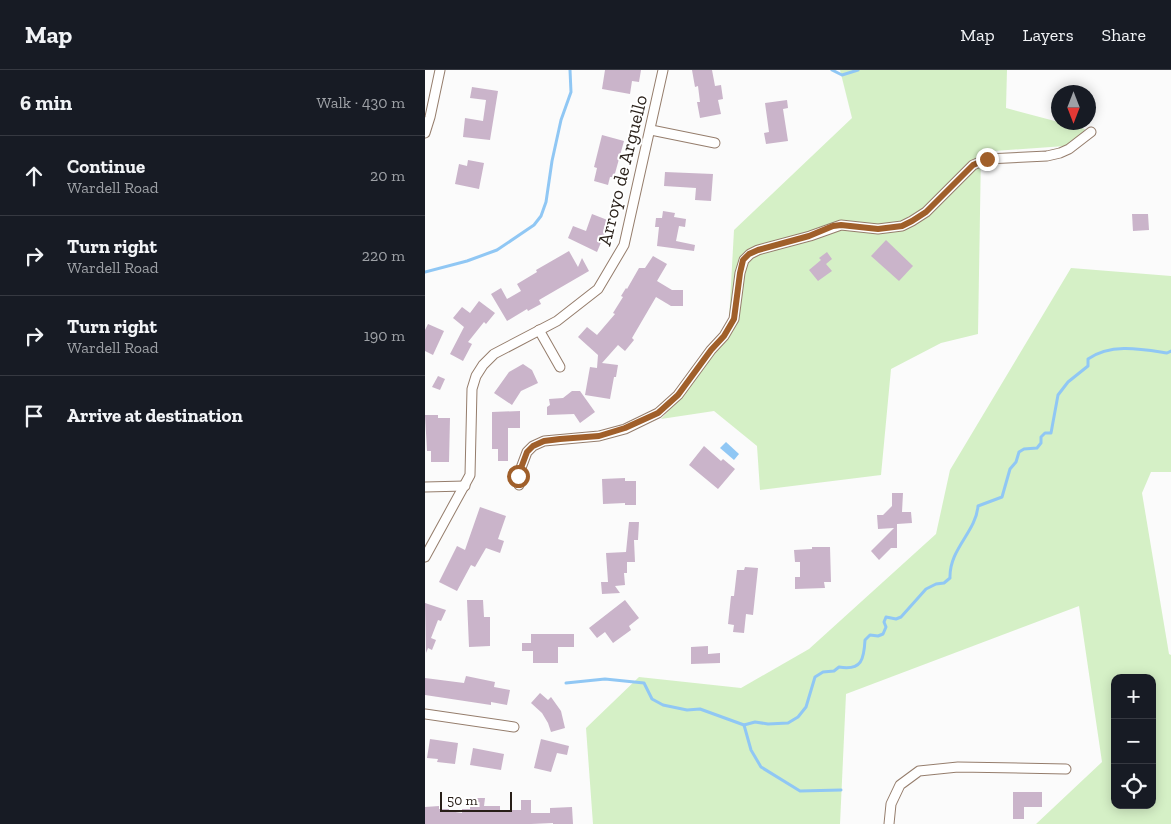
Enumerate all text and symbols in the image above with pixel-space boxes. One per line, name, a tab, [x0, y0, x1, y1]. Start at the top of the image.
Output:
text: Map	[25, 20, 72, 49]
text: Map	[960, 24, 995, 46]
text: Layers	[1023, 24, 1074, 46]
text: Share	[1102, 24, 1146, 46]
north arrow	[1051, 85, 1096, 130]
text: 6 min	[20, 90, 72, 115]
street label: Arroyo de Arguello	[593, 92, 652, 248]
text: Walk · 430 m	[317, 93, 405, 112]
route end	[976, 148, 999, 171]
text: Continue	[67, 155, 145, 178]
icon: ahead	[20, 162, 48, 190]
text: 20 m	[370, 166, 405, 185]
text: Wardell Road	[67, 178, 159, 197]
text: Turn right	[67, 235, 157, 258]
icon: right	[20, 242, 48, 270]
text: 220 m	[362, 246, 405, 265]
text: Wardell Road	[67, 258, 159, 277]
text: Turn right	[67, 315, 157, 338]
icon: right	[20, 322, 48, 350]
text: 190 m	[364, 326, 405, 345]
text: Wardell Road	[67, 338, 159, 357]
icon: arrive	[20, 402, 48, 430]
text: Arrive at destination	[67, 404, 243, 427]
route start	[507, 465, 530, 488]
map controls	[1111, 674, 1156, 809]
button: +	[1111, 674, 1156, 719]
button: −	[1111, 719, 1156, 764]
button: locate	[1111, 764, 1156, 809]
scale bar	[440, 789, 513, 812]
text: 50 m	[447, 792, 478, 809]

